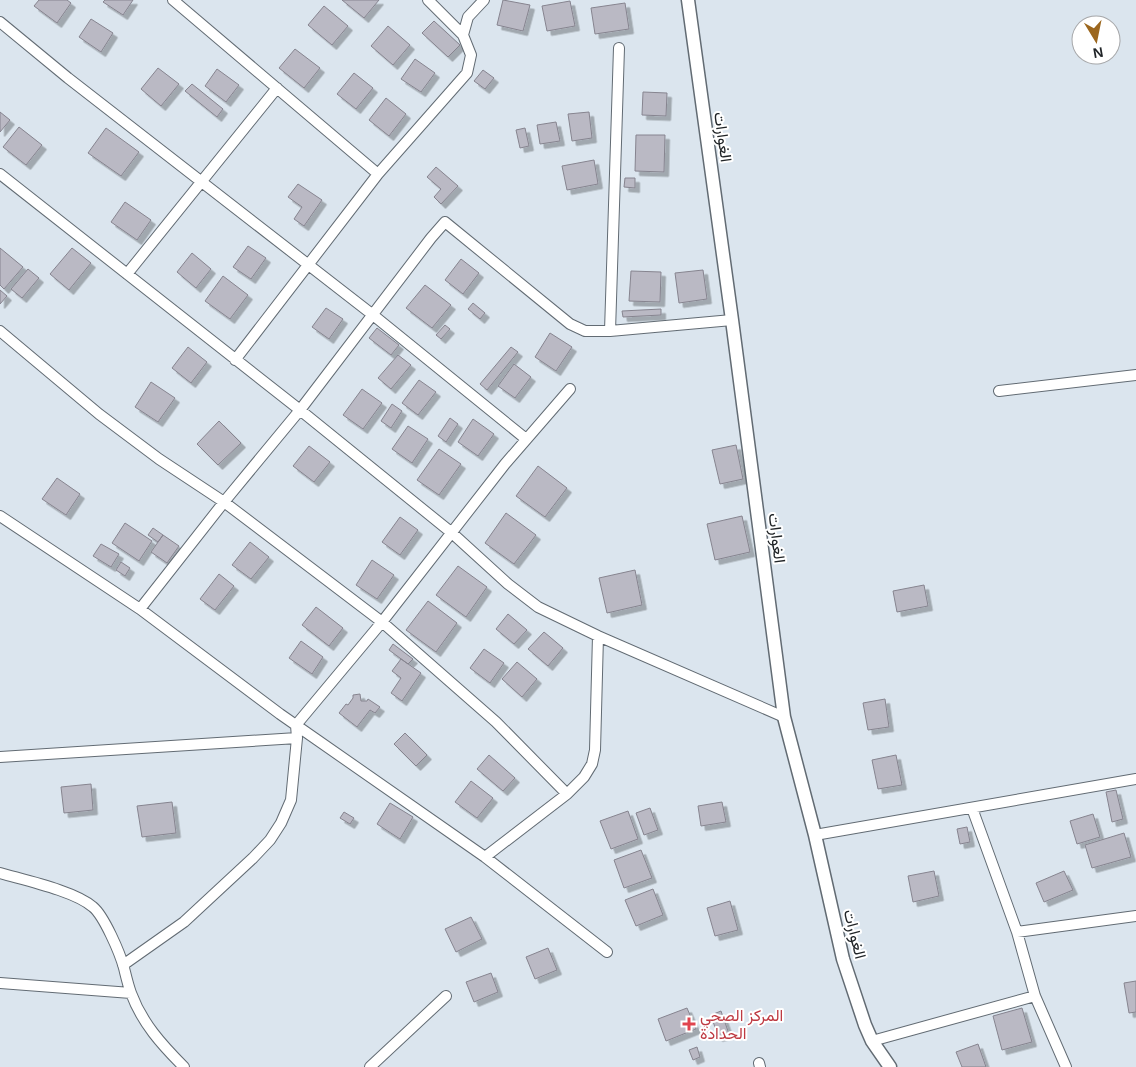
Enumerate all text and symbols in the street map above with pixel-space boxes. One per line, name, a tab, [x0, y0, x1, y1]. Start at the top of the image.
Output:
north arrow	[1071, 15, 1121, 65]
text: N	[1092, 44, 1105, 62]
street label: الغوارات	[709, 111, 735, 163]
street label: الغوارات	[764, 512, 789, 564]
street label: الغوارات	[839, 907, 869, 961]
place label: المركز الصحي الحدادة	[700, 1007, 783, 1042]
marker: المركز الصحي الحدادة	[682, 1017, 696, 1031]

